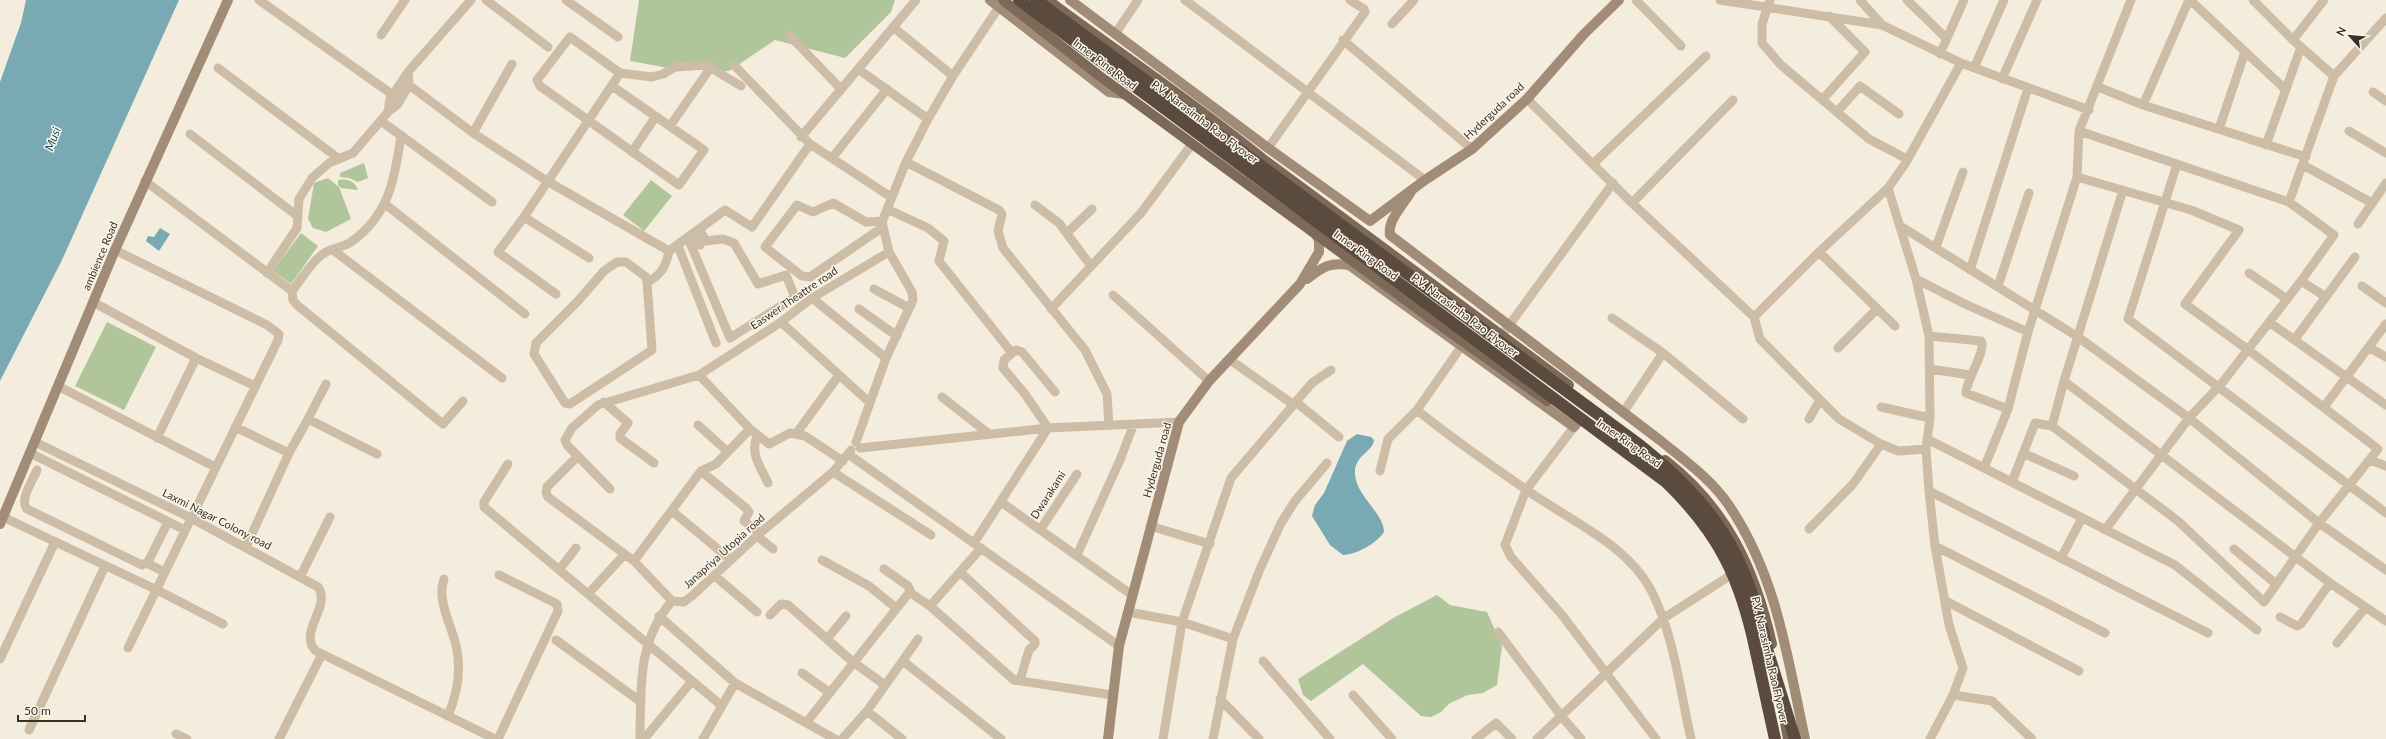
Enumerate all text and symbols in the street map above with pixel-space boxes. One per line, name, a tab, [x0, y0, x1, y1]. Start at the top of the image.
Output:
north arrow	[2330, 16, 2370, 56]
text: N	[2333, 25, 2348, 38]
street label: Inner Ring Road	[1071, 35, 1140, 92]
street label: P.V. Narasimha Rao Flyover	[1149, 77, 1261, 166]
street label: Hyderguda road	[1461, 79, 1526, 142]
water label: Musi	[41, 125, 64, 153]
street label: ambience Road	[79, 219, 120, 292]
street label: Inner Ring Road	[1332, 227, 1401, 282]
street label: Easwer Theattre road	[748, 264, 840, 332]
street label: P.V. Narasimha Rao Flyover	[1409, 270, 1521, 359]
street label: Inner Ring Road	[1594, 415, 1664, 470]
street label: Hyderguda road	[1140, 421, 1173, 499]
street label: Dwarakami	[1027, 468, 1068, 521]
street label: Laxmi Nagar Colony road	[160, 485, 274, 552]
street label: Janapriya Utopia road	[680, 511, 767, 591]
street label: P.V. Narasimha Rao Flyover	[1750, 595, 1791, 725]
scale bar	[18, 697, 85, 723]
text: 50 m	[24, 703, 51, 718]

